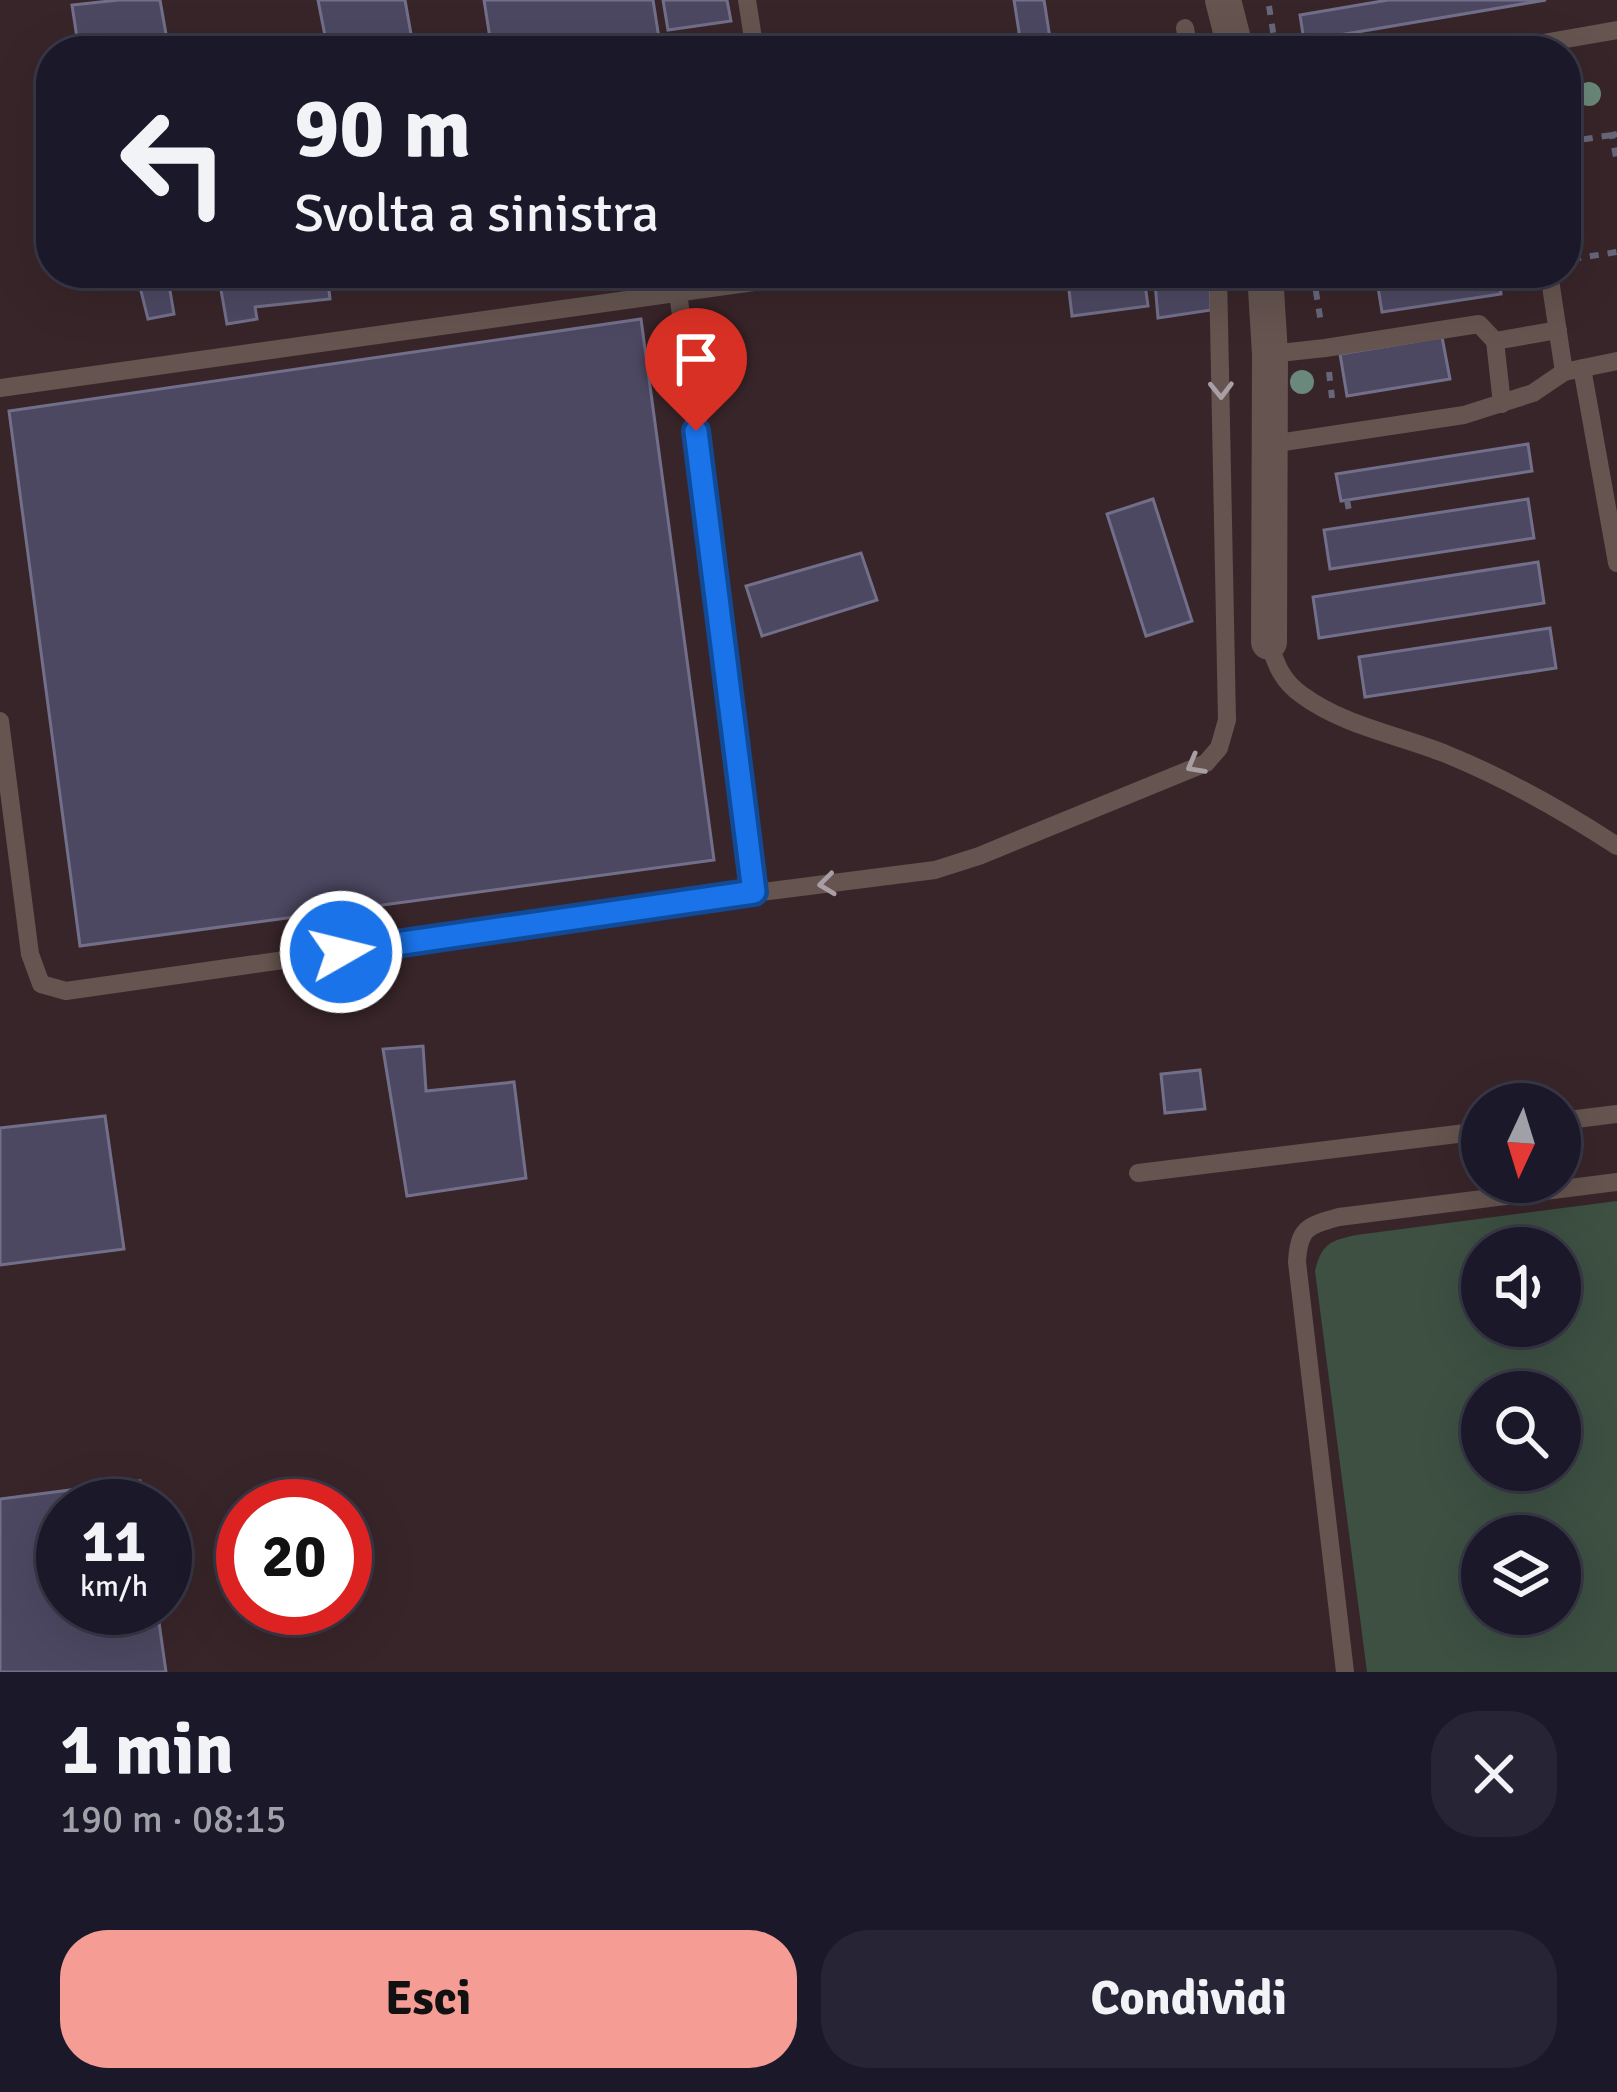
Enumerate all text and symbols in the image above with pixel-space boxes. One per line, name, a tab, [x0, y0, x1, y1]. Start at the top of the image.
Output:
text: 90 m	[294, 77, 471, 181]
icon: left	[96, 84, 252, 240]
text: Svolta a sinistra	[294, 180, 659, 247]
pin	[645, 308, 747, 431]
icon: arrive	[663, 326, 729, 392]
one-way arrow	[1208, 381, 1234, 400]
one-way arrow	[1186, 751, 1208, 774]
one-way arrow	[817, 870, 837, 896]
position arrow	[278, 889, 404, 1015]
north arrow	[1461, 1083, 1581, 1203]
map controls	[1461, 1083, 1581, 1635]
button: sound	[1461, 1227, 1581, 1347]
button: search	[1461, 1371, 1581, 1491]
speed limit sign: 20	[216, 1479, 372, 1635]
text: 11	[82, 1505, 146, 1579]
button: layers	[1461, 1515, 1581, 1635]
text: km/h	[80, 1568, 148, 1605]
text: 1 min	[60, 1705, 234, 1794]
button: close	[1431, 1711, 1557, 1837]
text: 190 m · 08:15	[60, 1795, 287, 1843]
button: Esci	[60, 1930, 797, 2068]
button: Condividi	[821, 1930, 1557, 2068]

